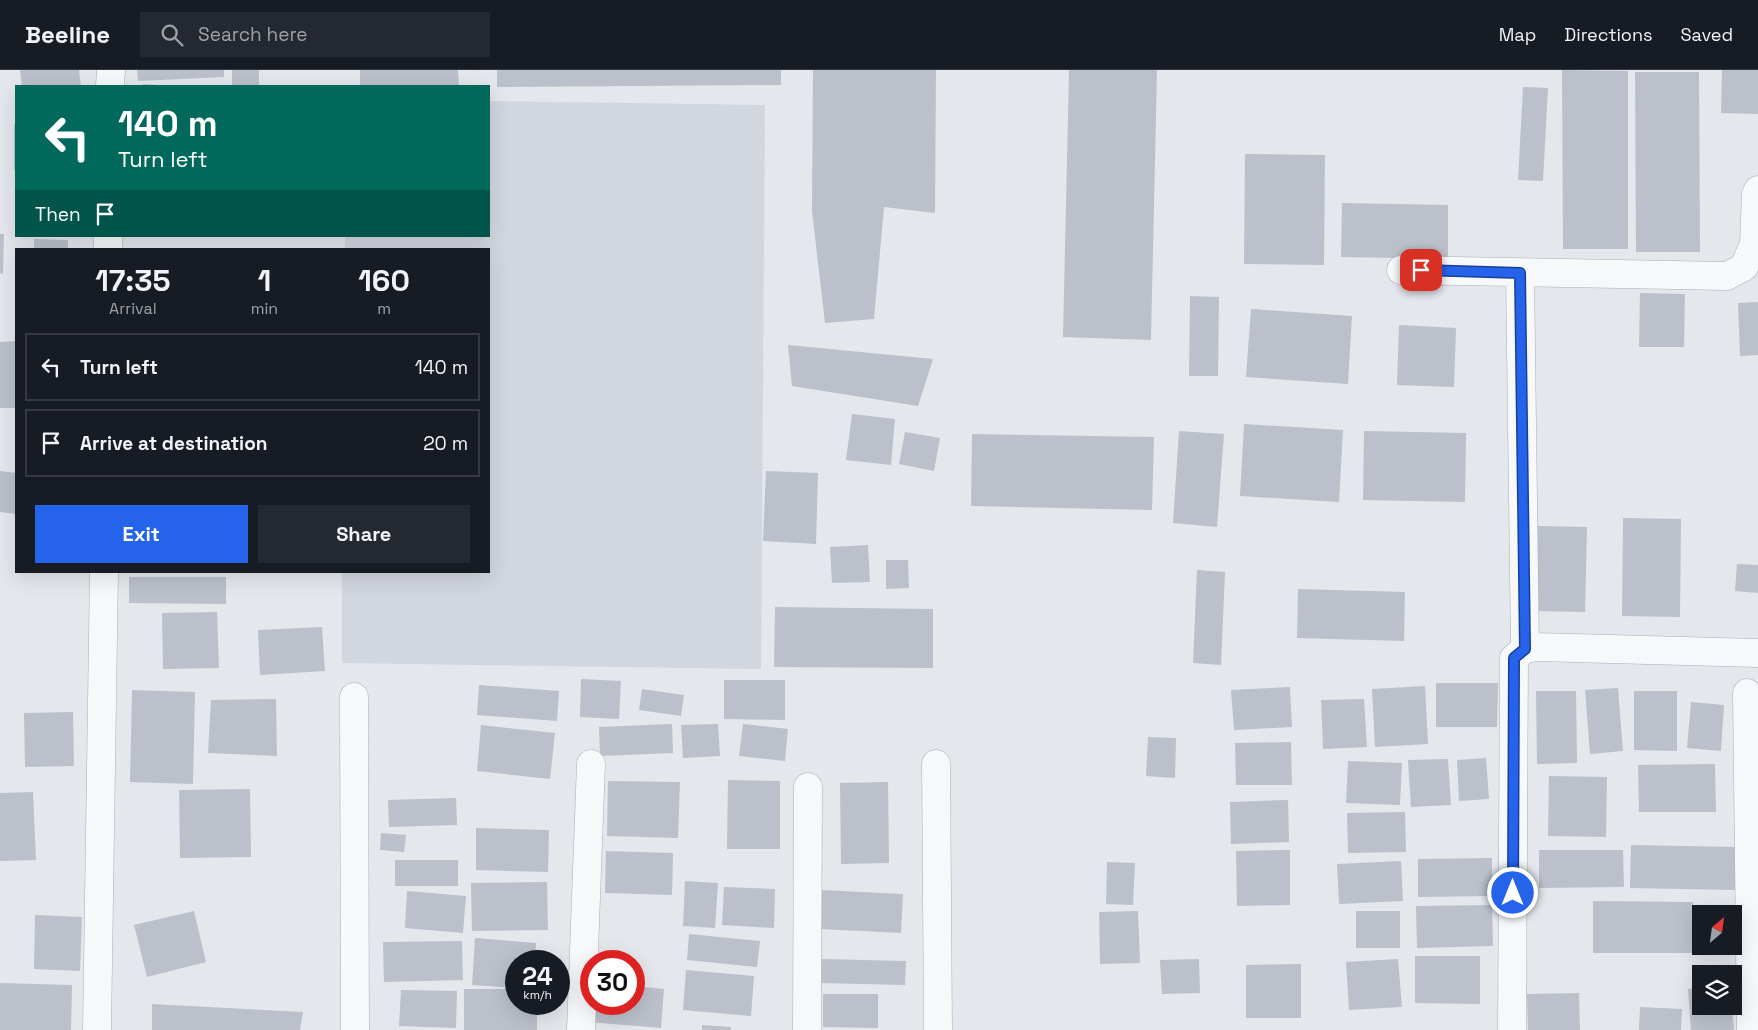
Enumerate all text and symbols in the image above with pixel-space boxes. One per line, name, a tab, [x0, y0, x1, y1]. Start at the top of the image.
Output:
search box	[140, 12, 490, 57]
text: Beeline	[25, 19, 110, 50]
icon: search	[158, 21, 186, 49]
text: Search here	[198, 22, 308, 47]
text: Map	[1499, 23, 1536, 46]
text: Directions	[1564, 23, 1653, 46]
text: Saved	[1681, 23, 1733, 46]
text: 140 m	[118, 102, 218, 146]
icon: left	[35, 105, 100, 170]
text: Turn left	[118, 145, 208, 173]
icon: arrive	[91, 200, 119, 228]
text: Then	[35, 202, 81, 227]
pin	[1400, 249, 1442, 291]
icon: arrive	[1407, 256, 1435, 284]
text: 17:35	[95, 261, 171, 300]
text: 1	[258, 261, 271, 300]
text: 160	[358, 261, 410, 300]
text: Arrival	[109, 298, 157, 319]
text: min	[251, 298, 278, 319]
text: m	[377, 298, 391, 319]
icon: left	[37, 353, 65, 381]
text: Turn left	[80, 355, 158, 380]
text: 140 m	[415, 355, 468, 380]
icon: arrive	[37, 429, 65, 457]
text: Arrive at destination	[80, 431, 268, 456]
text: 20 m	[423, 431, 468, 456]
button: Exit	[35, 505, 248, 563]
button: Share	[258, 505, 470, 563]
position arrow	[1486, 866, 1538, 918]
north arrow	[1692, 905, 1742, 955]
map controls	[1692, 905, 1742, 1015]
speed limit sign: 30	[580, 950, 645, 1015]
text: 24	[522, 960, 553, 992]
button: layers	[1692, 965, 1742, 1015]
text: km/h	[523, 987, 552, 1003]

